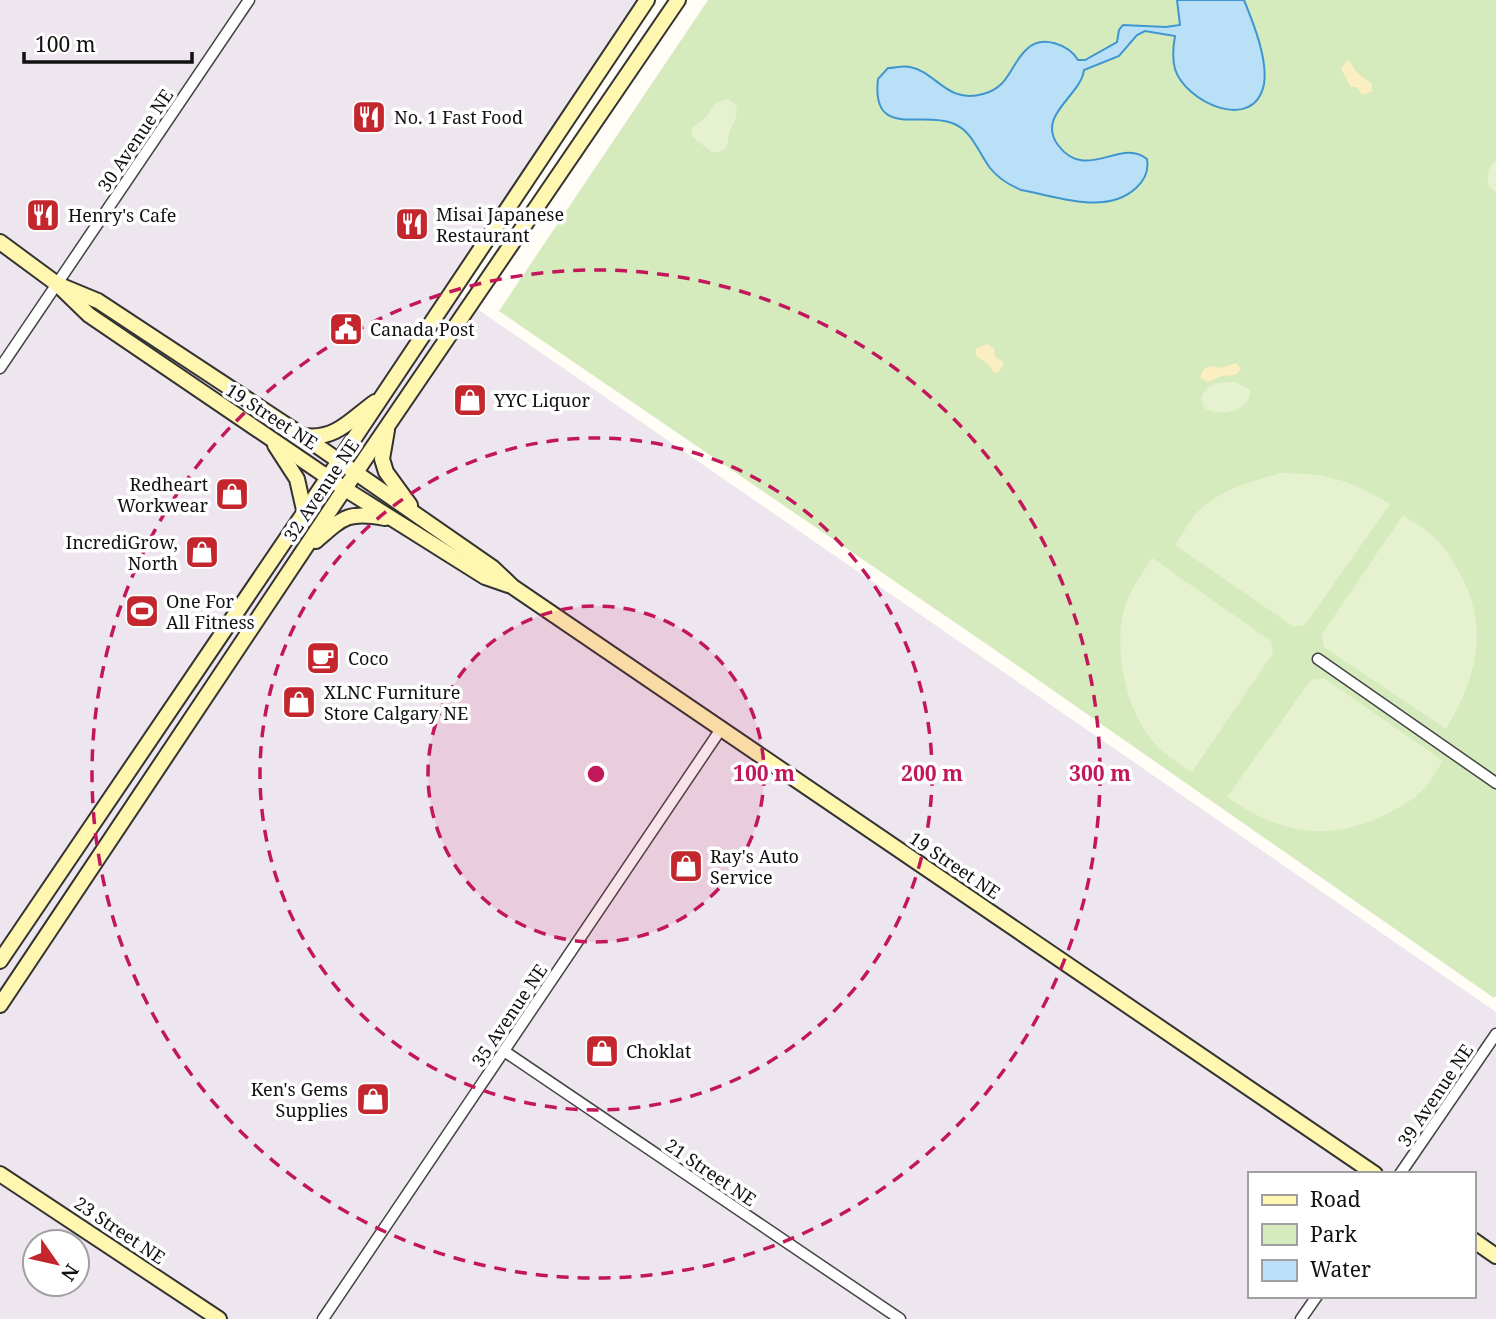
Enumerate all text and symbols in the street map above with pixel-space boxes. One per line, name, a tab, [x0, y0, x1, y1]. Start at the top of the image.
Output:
scale bar	[24, 21, 192, 65]
text: 100 m	[35, 30, 96, 58]
street label: 30 Avenue NE	[92, 84, 178, 196]
restaurant icon: No. 1 Fast Food	[350, 98, 388, 136]
place label: No. 1 Fast Food	[394, 105, 523, 129]
restaurant icon: Henry's Cafe	[24, 196, 62, 234]
place label: Misai Japanese Restaurant	[436, 202, 564, 247]
place label: Henry's Cafe	[68, 203, 176, 227]
restaurant icon: Misai Japanese Restaurant	[393, 205, 431, 243]
public building icon: Canada Post	[327, 310, 365, 348]
place label: Canada Post	[370, 317, 475, 341]
street label: 19 Street NE	[222, 377, 322, 455]
shop icon: YYC Liquor	[451, 381, 489, 419]
place label: YYC Liquor	[493, 388, 591, 412]
street label: 32 Avenue NE	[278, 434, 364, 546]
place label: Redheart Workwear	[117, 472, 209, 517]
shop icon: Redheart Workwear	[213, 475, 251, 513]
place label: IncrediGrow, North	[66, 530, 178, 575]
shop icon: IncrediGrow, North	[183, 533, 221, 571]
place label: One For All Fitness	[166, 589, 255, 634]
sports icon: One For All Fitness	[123, 592, 161, 630]
cafe icon: Coco	[304, 639, 342, 677]
place label: Coco	[348, 646, 389, 670]
place label: XLNC Furniture Store Calgary NE	[324, 680, 468, 725]
shop icon: XLNC Furniture Store Calgary NE	[280, 683, 318, 721]
text: 100 m	[733, 759, 795, 787]
text: 200 m	[901, 759, 963, 787]
text: 300 m	[1069, 759, 1131, 787]
centre of rings	[584, 762, 608, 786]
street label: 19 Street NE	[905, 826, 1005, 904]
place label: Ray's Auto Service	[710, 844, 799, 889]
shop icon: Ray's Auto Service	[667, 847, 705, 885]
street label: 35 Avenue NE	[466, 959, 552, 1071]
shop icon: Choklat	[583, 1032, 621, 1070]
place label: Choklat	[626, 1039, 691, 1063]
street label: 39 Avenue NE	[1392, 1039, 1478, 1151]
place label: Ken's Gems Supplies	[251, 1077, 348, 1122]
shop icon: Ken's Gems Supplies	[354, 1080, 392, 1118]
street label: 21 Street NE	[661, 1133, 761, 1211]
legend	[1248, 1172, 1475, 1298]
text: Road	[1310, 1185, 1361, 1213]
street label: 23 Street NE	[70, 1191, 170, 1269]
text: Park	[1310, 1220, 1357, 1248]
north arrow	[21, 1228, 91, 1298]
text: Water	[1310, 1255, 1371, 1283]
text: N	[55, 1259, 85, 1286]

